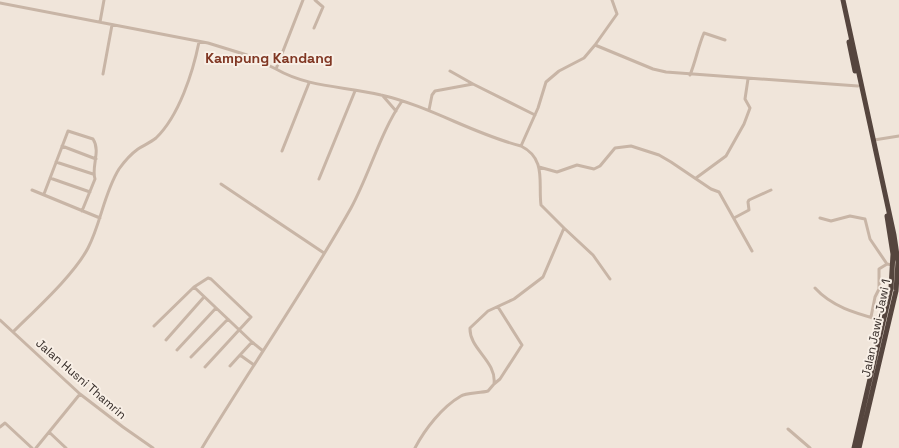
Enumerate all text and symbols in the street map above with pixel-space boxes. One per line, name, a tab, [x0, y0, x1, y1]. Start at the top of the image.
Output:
district label: Kampung Kandang	[205, 49, 333, 67]
street label: Jalan Jawi-Jawi 1	[858, 277, 894, 379]
street label: Jalan Husni Thamrin	[32, 335, 130, 423]

